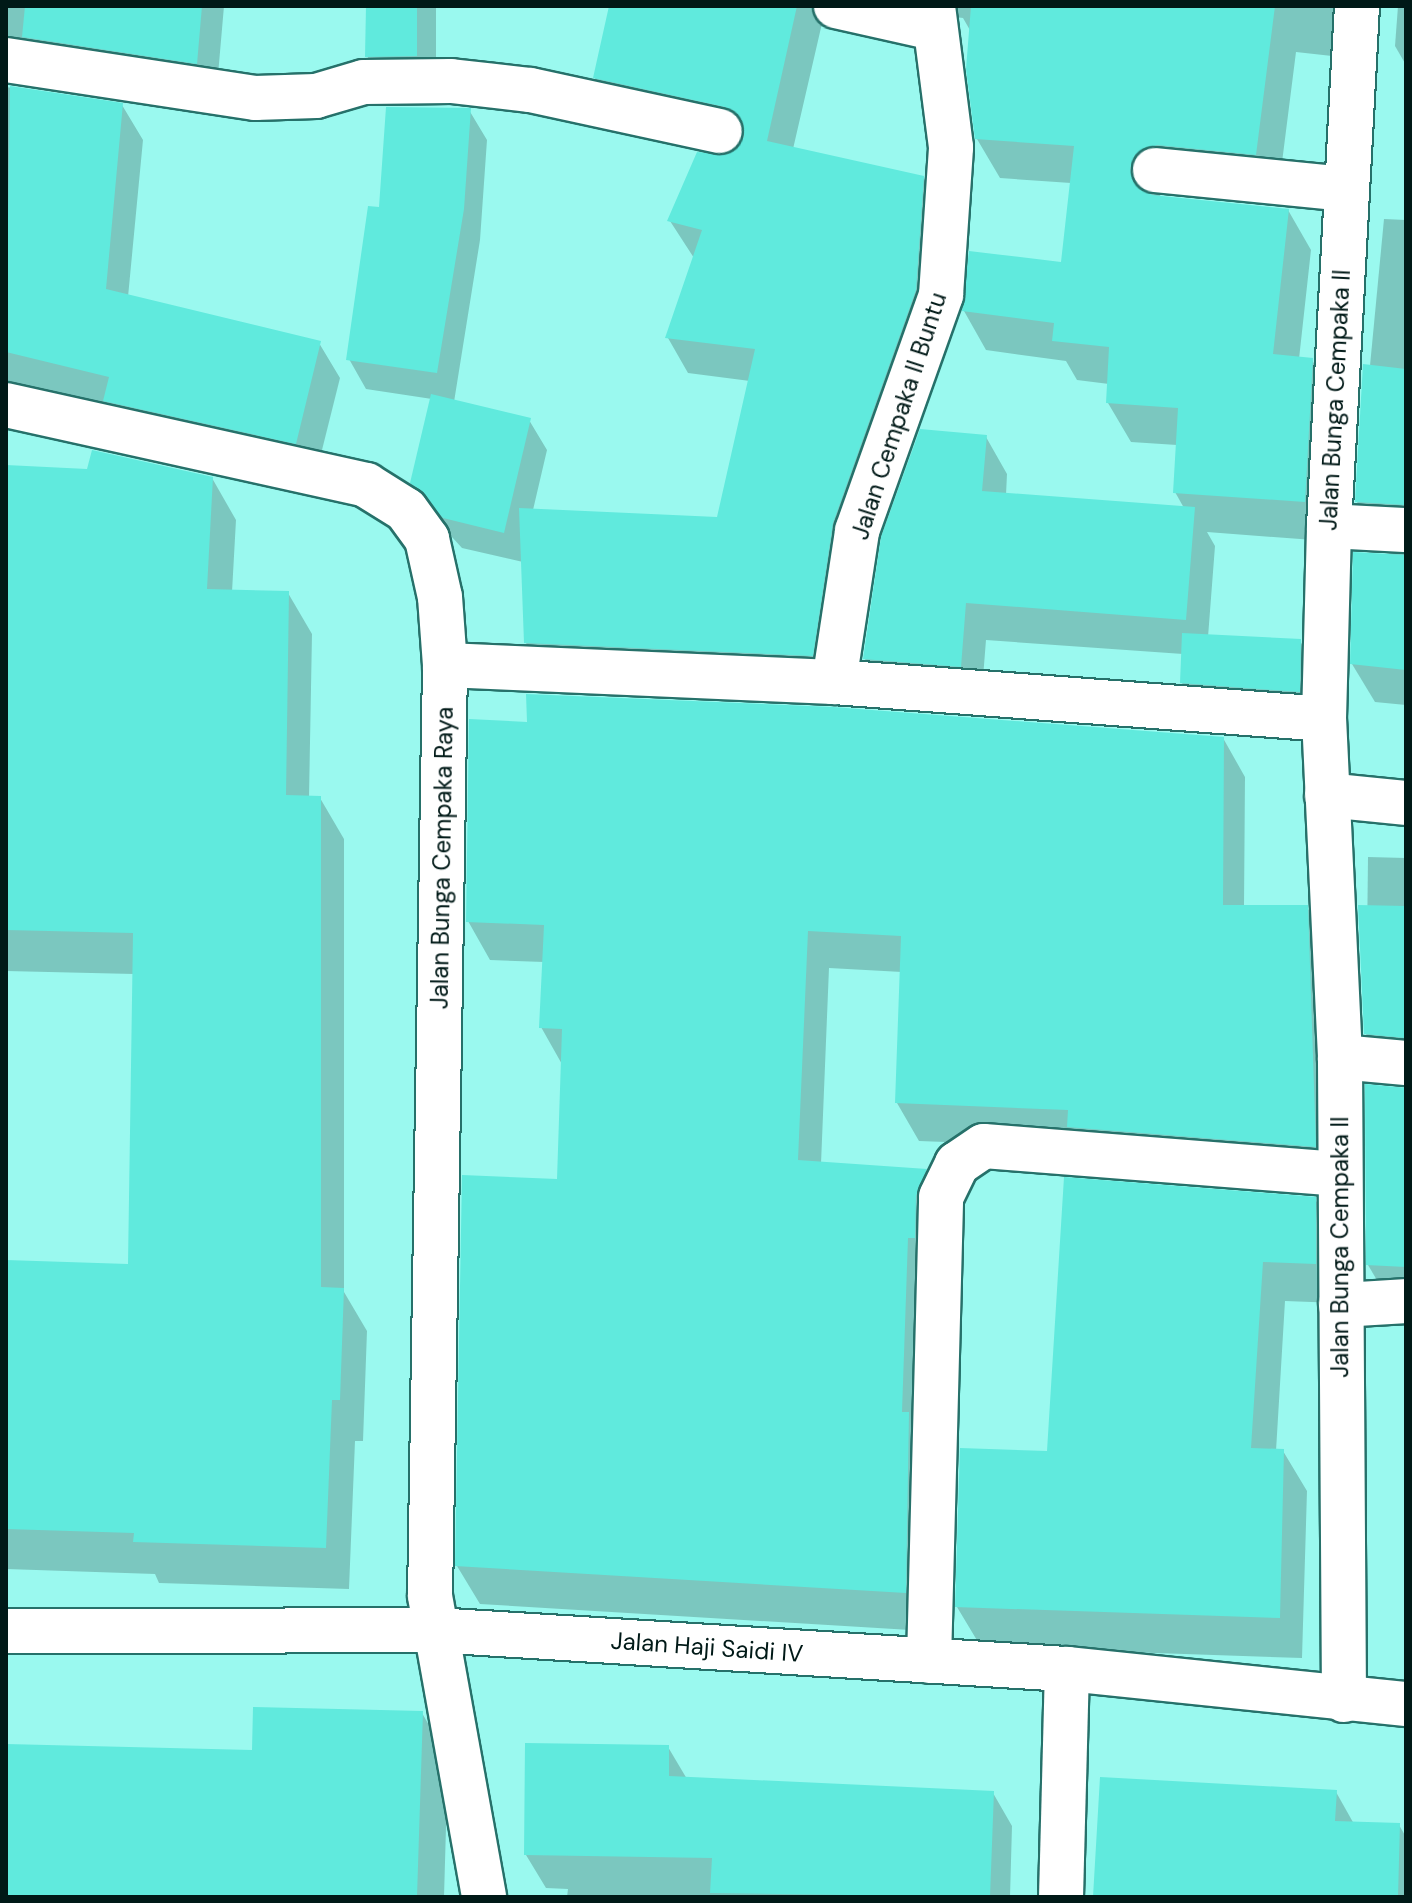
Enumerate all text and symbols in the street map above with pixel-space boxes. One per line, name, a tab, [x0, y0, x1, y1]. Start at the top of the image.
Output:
street label: Jalan Bunga Cempaka II	[1314, 269, 1356, 531]
street label: Jalan Cempaka II Buntu	[845, 289, 953, 543]
street label: Jalan Bunga Cempaka Raya	[425, 707, 459, 1009]
street label: Jalan Bunga Cempaka II	[1326, 1116, 1354, 1378]
street label: Jalan Haji Saidi IV	[610, 1626, 804, 1668]

